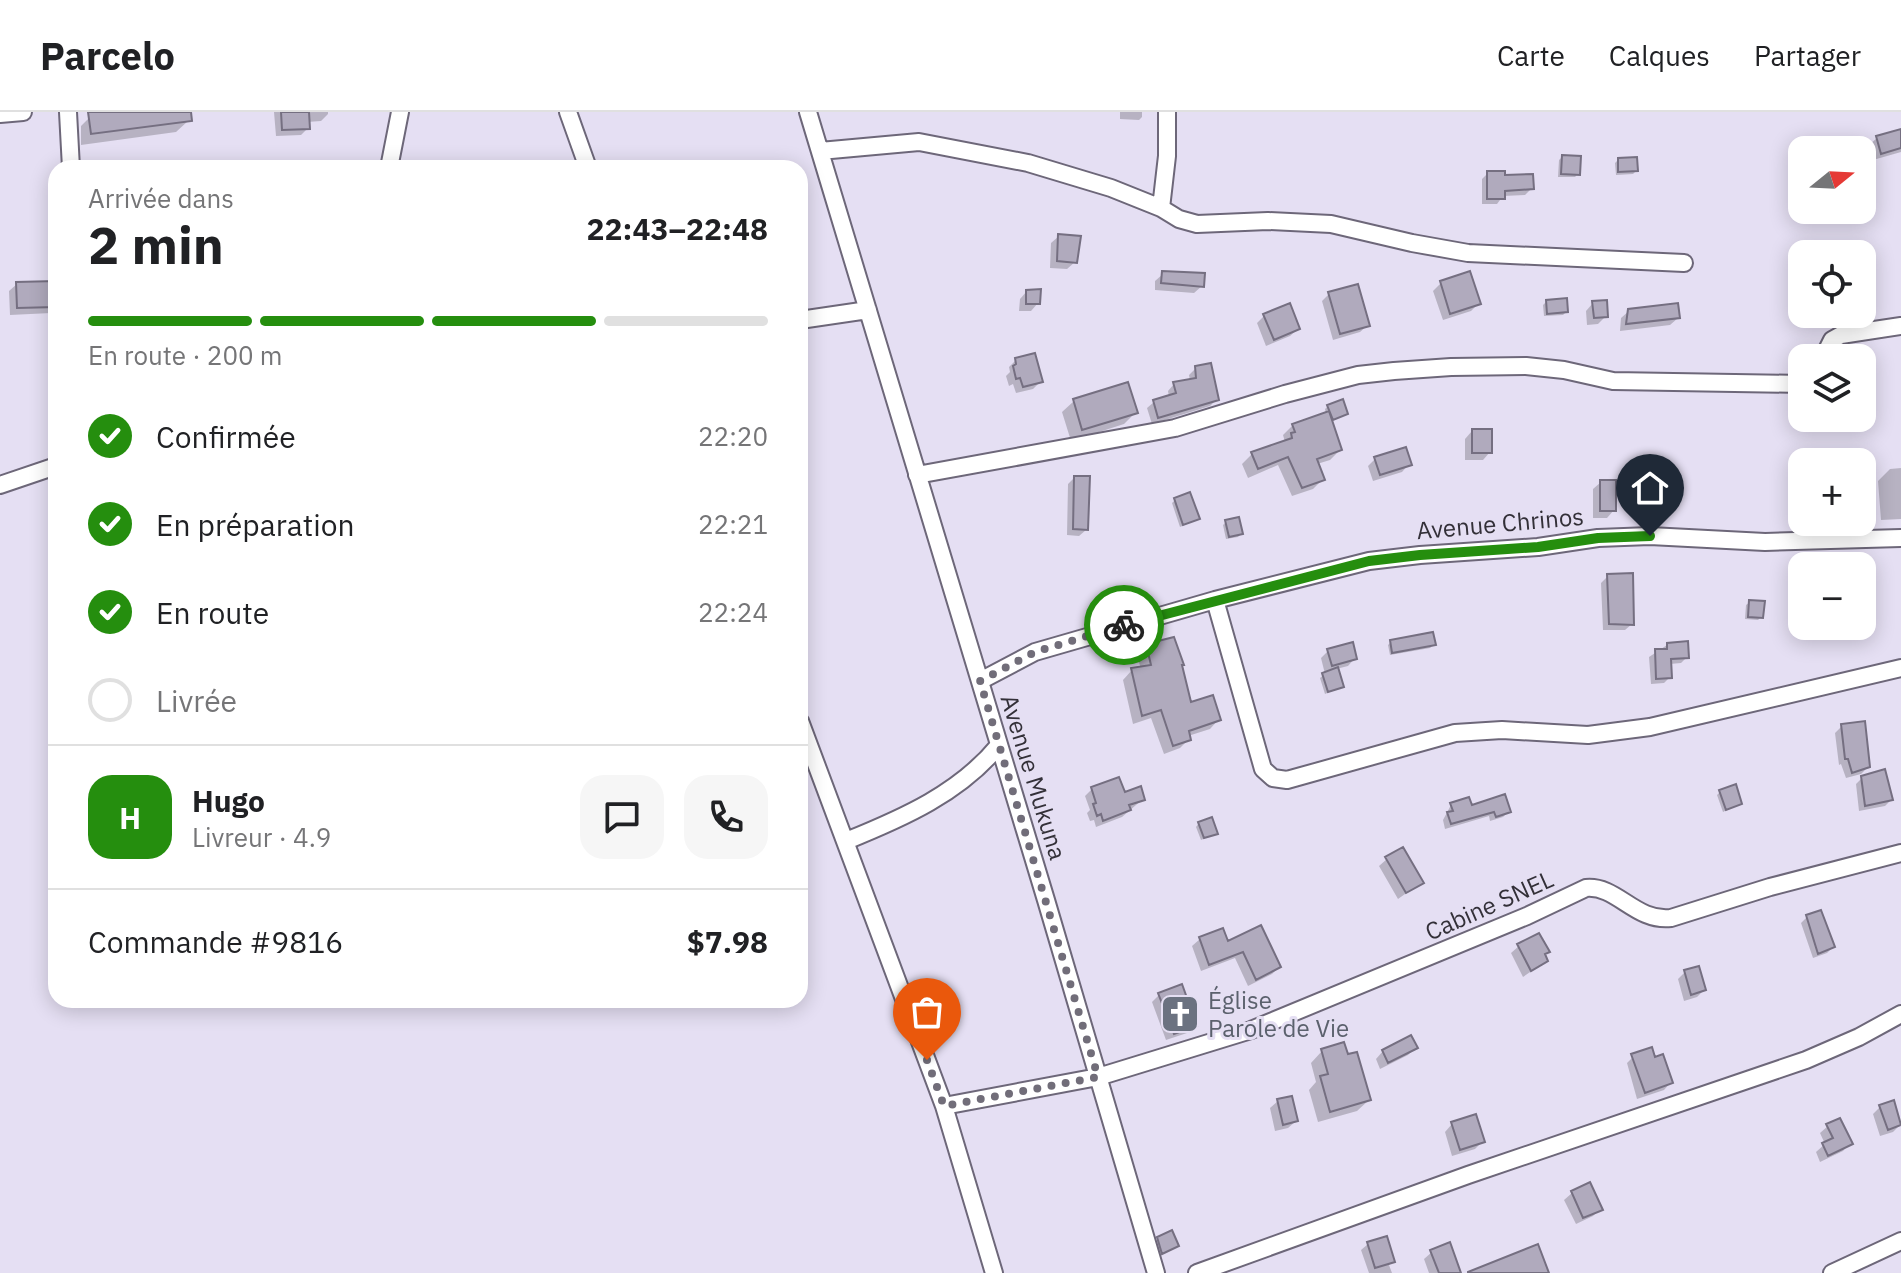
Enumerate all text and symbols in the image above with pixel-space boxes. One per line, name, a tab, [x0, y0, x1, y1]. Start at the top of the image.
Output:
text: Parcelo	[40, 31, 175, 80]
text: Carte	[1497, 37, 1565, 74]
text: Calques	[1609, 37, 1710, 74]
text: Partager	[1754, 37, 1861, 74]
north arrow	[1788, 136, 1876, 224]
map controls	[1788, 136, 1876, 640]
text: Arrivée dans	[88, 181, 234, 215]
text: 22:43–22:48	[587, 209, 768, 248]
text: 2 min	[88, 211, 224, 278]
button: locate	[1788, 240, 1876, 328]
text: En route · 200 m	[88, 338, 282, 372]
button: layers	[1788, 344, 1876, 432]
icon: check	[88, 414, 132, 458]
text: Confirmée	[156, 417, 296, 456]
text: 22:20	[698, 419, 768, 453]
button: +	[1788, 448, 1876, 536]
pin	[1616, 454, 1684, 536]
icon: home	[1628, 466, 1672, 510]
street label: Avenue Chrinos	[1415, 500, 1585, 546]
icon: check	[88, 502, 132, 546]
text: En préparation	[156, 505, 355, 544]
text: 22:21	[698, 507, 768, 541]
button: −	[1788, 552, 1876, 640]
courier	[1084, 585, 1164, 665]
icon: check	[88, 590, 132, 634]
text: En route	[156, 593, 269, 632]
text: 22:24	[698, 595, 768, 629]
icon: bike	[1102, 603, 1146, 647]
text: Livrée	[156, 681, 237, 720]
street label: Avenue Mukuna	[994, 690, 1074, 864]
button: chat	[580, 775, 664, 859]
button: phone	[684, 775, 768, 859]
text: Hugo	[192, 781, 265, 820]
text: H	[119, 798, 141, 837]
text: Livreur · 4.9	[192, 820, 331, 854]
street label: Cabine SNEL	[1420, 863, 1558, 947]
text: Commande #9816	[88, 922, 343, 961]
text: $7.98	[687, 922, 768, 961]
pin	[893, 978, 961, 1060]
place label: Église Parole de Vie	[1208, 984, 1349, 1044]
icon: bag	[905, 990, 949, 1034]
church icon: Église Parole de Vie	[1159, 993, 1201, 1035]

